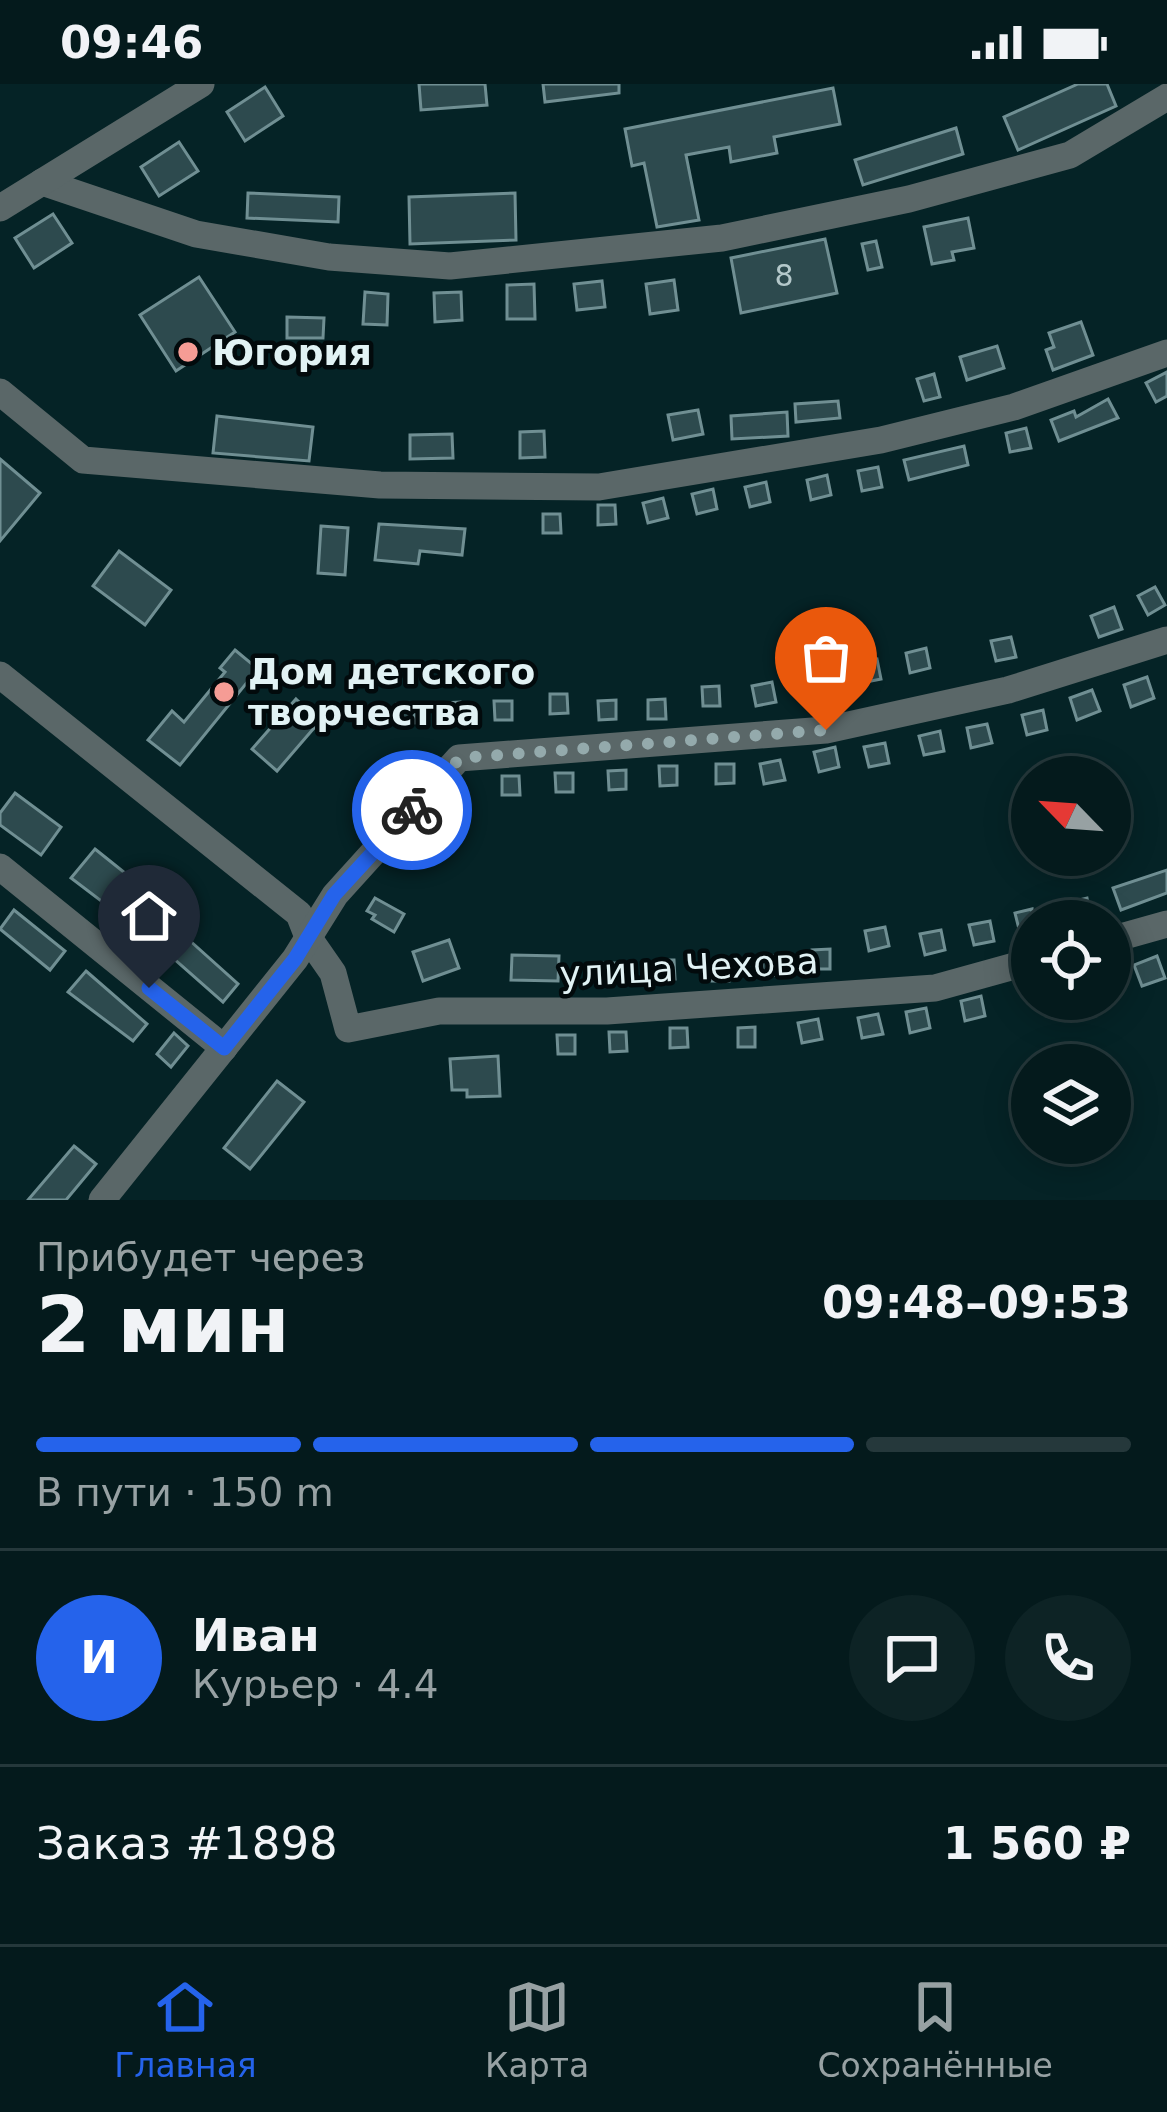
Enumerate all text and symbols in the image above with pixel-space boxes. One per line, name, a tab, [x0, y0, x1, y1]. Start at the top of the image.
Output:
text: 09:46	[60, 16, 203, 69]
house number: 8	[774, 258, 794, 293]
place label: Югория	[212, 332, 372, 373]
marker: Югория	[175, 339, 201, 365]
pin	[775, 607, 877, 730]
icon: bag	[793, 625, 859, 691]
place label: Дом детского творчества	[248, 651, 535, 733]
marker: Дом детского творчества	[211, 679, 237, 705]
courier	[352, 750, 472, 870]
north arrow	[1011, 756, 1131, 876]
map controls	[1011, 756, 1131, 1164]
icon: bike	[379, 777, 445, 843]
pin	[98, 865, 200, 988]
icon: home	[116, 883, 182, 949]
button: locate	[1011, 900, 1131, 1020]
street label: улица Чехова	[559, 940, 819, 995]
button: layers	[1011, 1044, 1131, 1164]
text: Прибудет через	[36, 1235, 365, 1280]
text: 09:48–09:53	[822, 1276, 1131, 1329]
text: 2 мин	[36, 1280, 290, 1370]
text: В пути · 150 m	[36, 1470, 334, 1515]
button: chat	[849, 1595, 975, 1721]
button: phone	[1005, 1595, 1131, 1721]
text: Иван	[192, 1609, 320, 1662]
text: И	[80, 1631, 118, 1684]
text: Курьер · 4.4	[192, 1662, 438, 1707]
text: Заказ #1898	[36, 1817, 338, 1870]
text: 1 560 ₽	[943, 1817, 1131, 1870]
tab: Главная	[114, 1974, 257, 2085]
tab: Карта	[485, 1974, 589, 2085]
tab: Сохранённые	[817, 1974, 1053, 2085]

